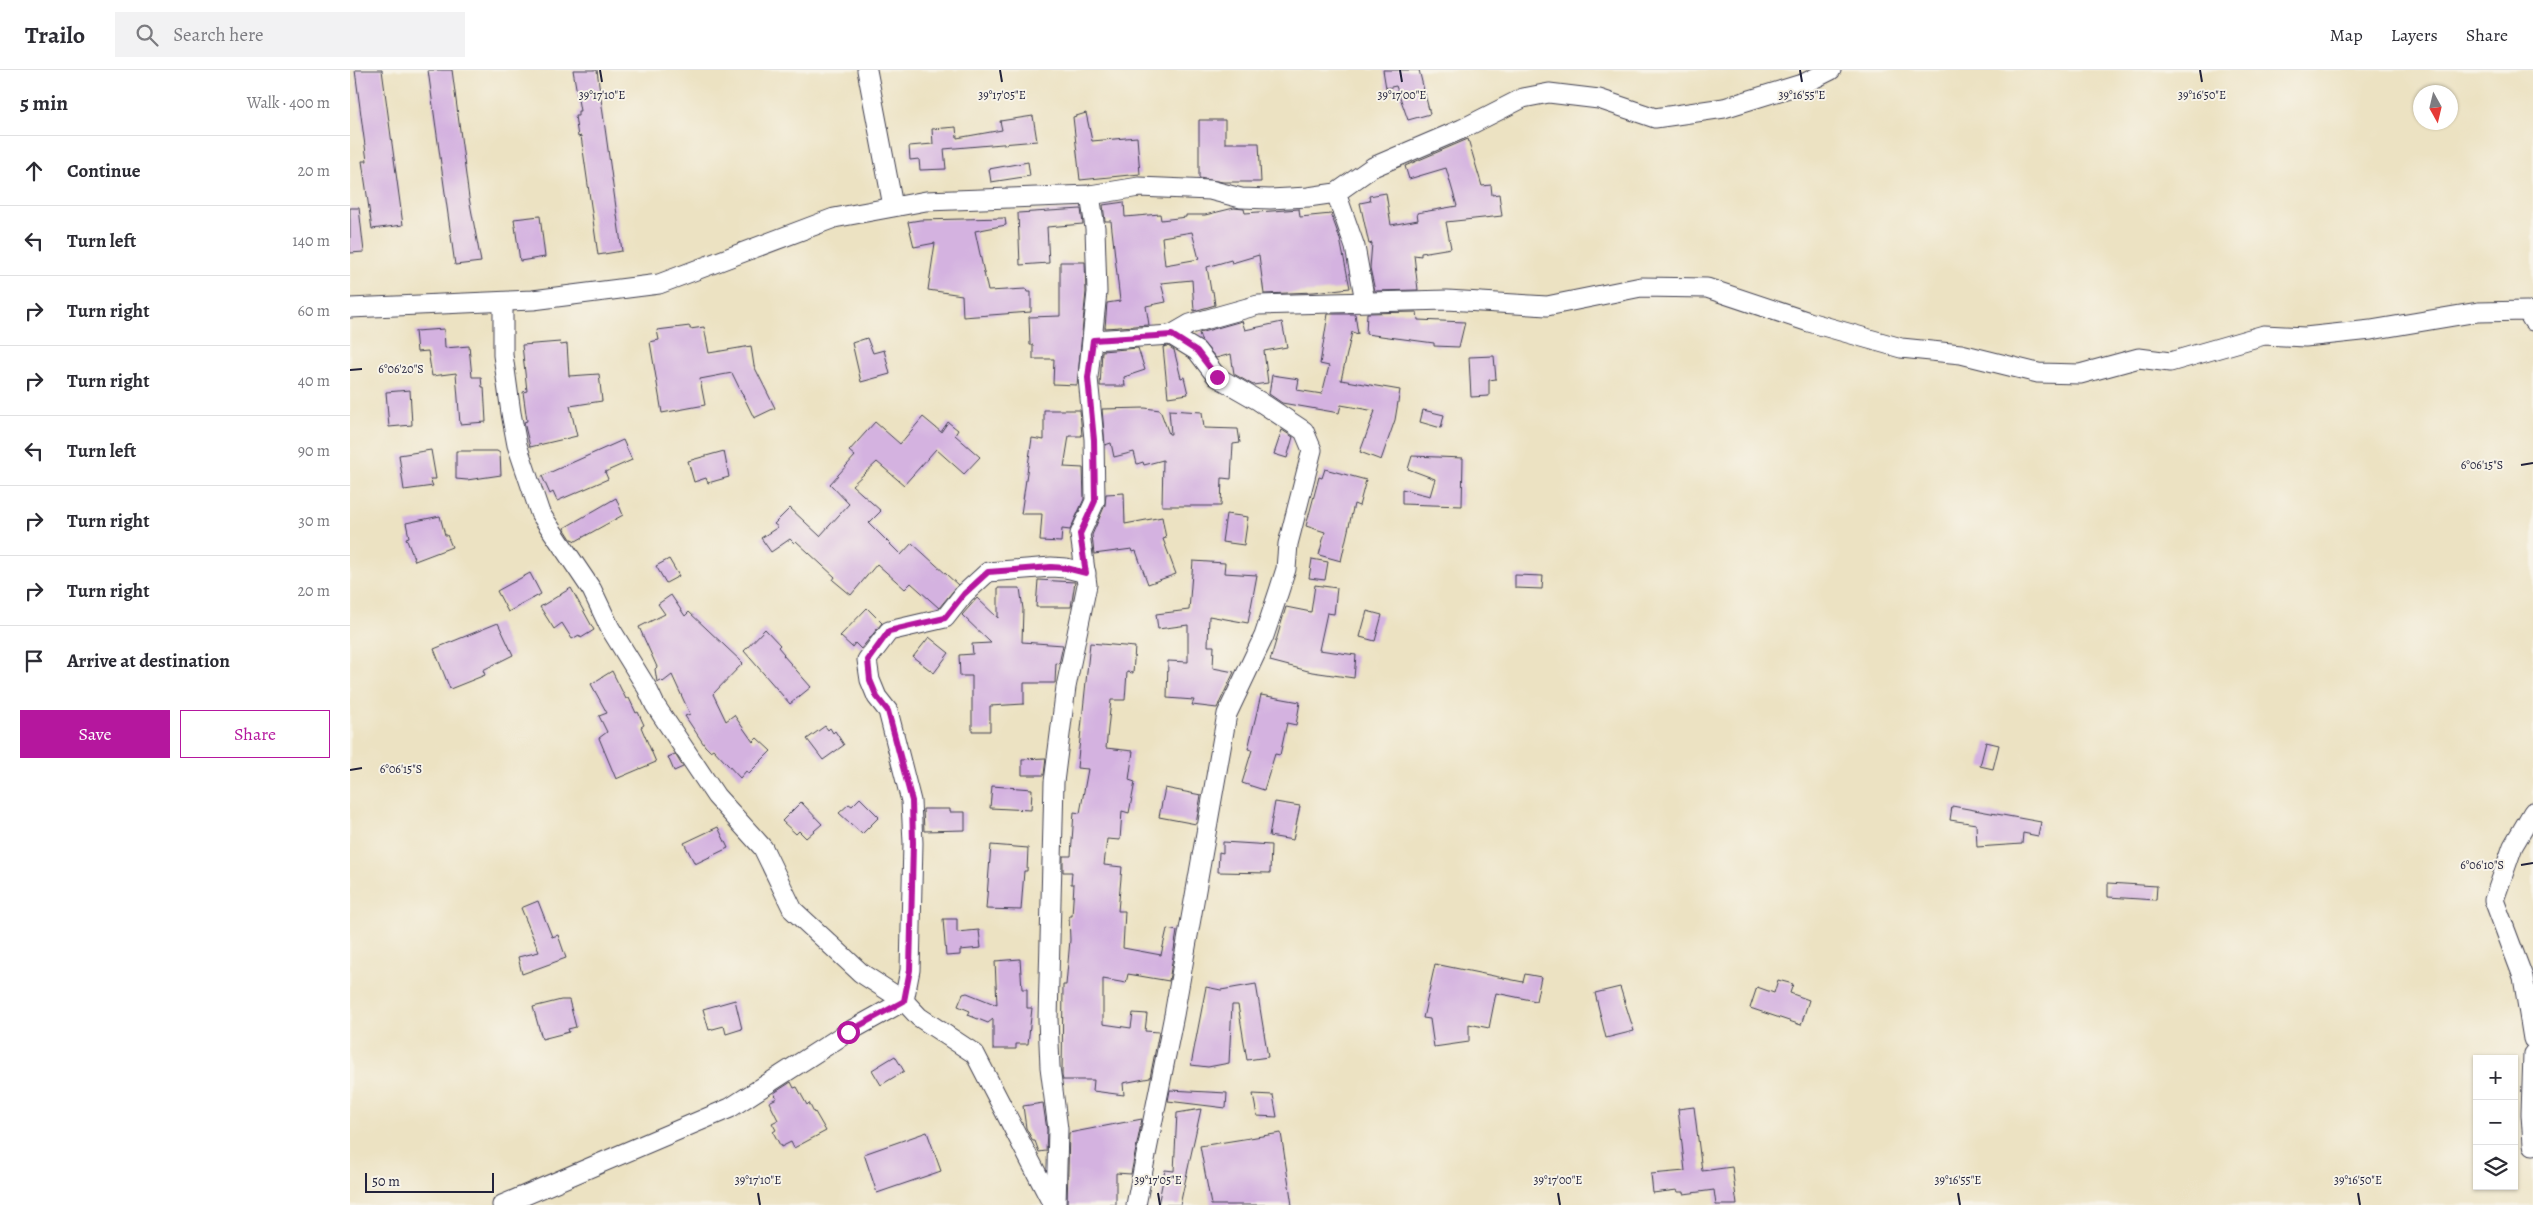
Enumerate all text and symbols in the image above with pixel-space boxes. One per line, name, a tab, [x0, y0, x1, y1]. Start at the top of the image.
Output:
search box	[115, 12, 465, 57]
text: Trailo	[25, 19, 85, 51]
icon: search	[133, 21, 161, 49]
text: Search here	[173, 22, 264, 48]
text: Map	[2330, 23, 2363, 47]
text: Layers	[2391, 23, 2438, 47]
text: Share	[2466, 23, 2508, 47]
north arrow	[2413, 85, 2458, 130]
text: 39°17'10"E	[579, 87, 625, 103]
text: 39°17'05"E	[978, 87, 1026, 103]
text: 39°17'00"E	[1378, 87, 1426, 103]
text: 39°16'55"E	[1779, 87, 1825, 103]
text: 39°16'50"E	[2178, 87, 2226, 103]
text: 5 min	[20, 89, 68, 117]
text: Walk · 400 m	[247, 92, 330, 114]
icon: ahead	[20, 157, 48, 185]
text: Continue	[67, 158, 141, 184]
text: 20 m	[297, 160, 330, 182]
icon: left	[20, 227, 48, 255]
text: Turn left	[67, 228, 136, 254]
text: 140 m	[292, 230, 330, 252]
icon: right	[20, 297, 48, 325]
text: Turn right	[67, 298, 149, 324]
text: 60 m	[298, 300, 330, 322]
text: 6°06'20"S	[378, 361, 424, 377]
route end	[1206, 366, 1229, 389]
icon: right	[20, 367, 48, 395]
text: Turn right	[67, 368, 149, 394]
text: 40 m	[298, 370, 330, 392]
icon: left	[20, 437, 48, 465]
text: Turn left	[67, 438, 136, 464]
text: 90 m	[298, 440, 330, 462]
text: 6°06'15"S	[2461, 457, 2503, 473]
icon: right	[20, 507, 48, 535]
text: Turn right	[67, 508, 149, 534]
text: 30 m	[298, 510, 330, 532]
icon: right	[20, 577, 48, 605]
text: Turn right	[67, 578, 149, 604]
text: 20 m	[297, 580, 330, 602]
icon: arrive	[20, 647, 48, 675]
text: Arrive at destination	[67, 648, 230, 674]
button: Save	[20, 710, 170, 758]
button: Share	[180, 710, 330, 758]
text: 6°06'15"S	[380, 761, 422, 777]
text: 6°06'10"S	[2460, 857, 2504, 873]
route start	[837, 1021, 860, 1044]
map controls	[2473, 1055, 2518, 1190]
button: +	[2473, 1055, 2518, 1100]
button: −	[2473, 1100, 2518, 1145]
button: layers	[2473, 1145, 2518, 1190]
scale bar	[365, 1170, 494, 1193]
text: 50 m	[372, 1172, 400, 1191]
text: 39°17'10"E	[735, 1172, 781, 1188]
text: 39°17'05"E	[1134, 1172, 1182, 1188]
text: 39°17'00"E	[1534, 1172, 1582, 1188]
text: 39°16'55"E	[1935, 1172, 1981, 1188]
text: 39°16'50"E	[2334, 1172, 2382, 1188]

